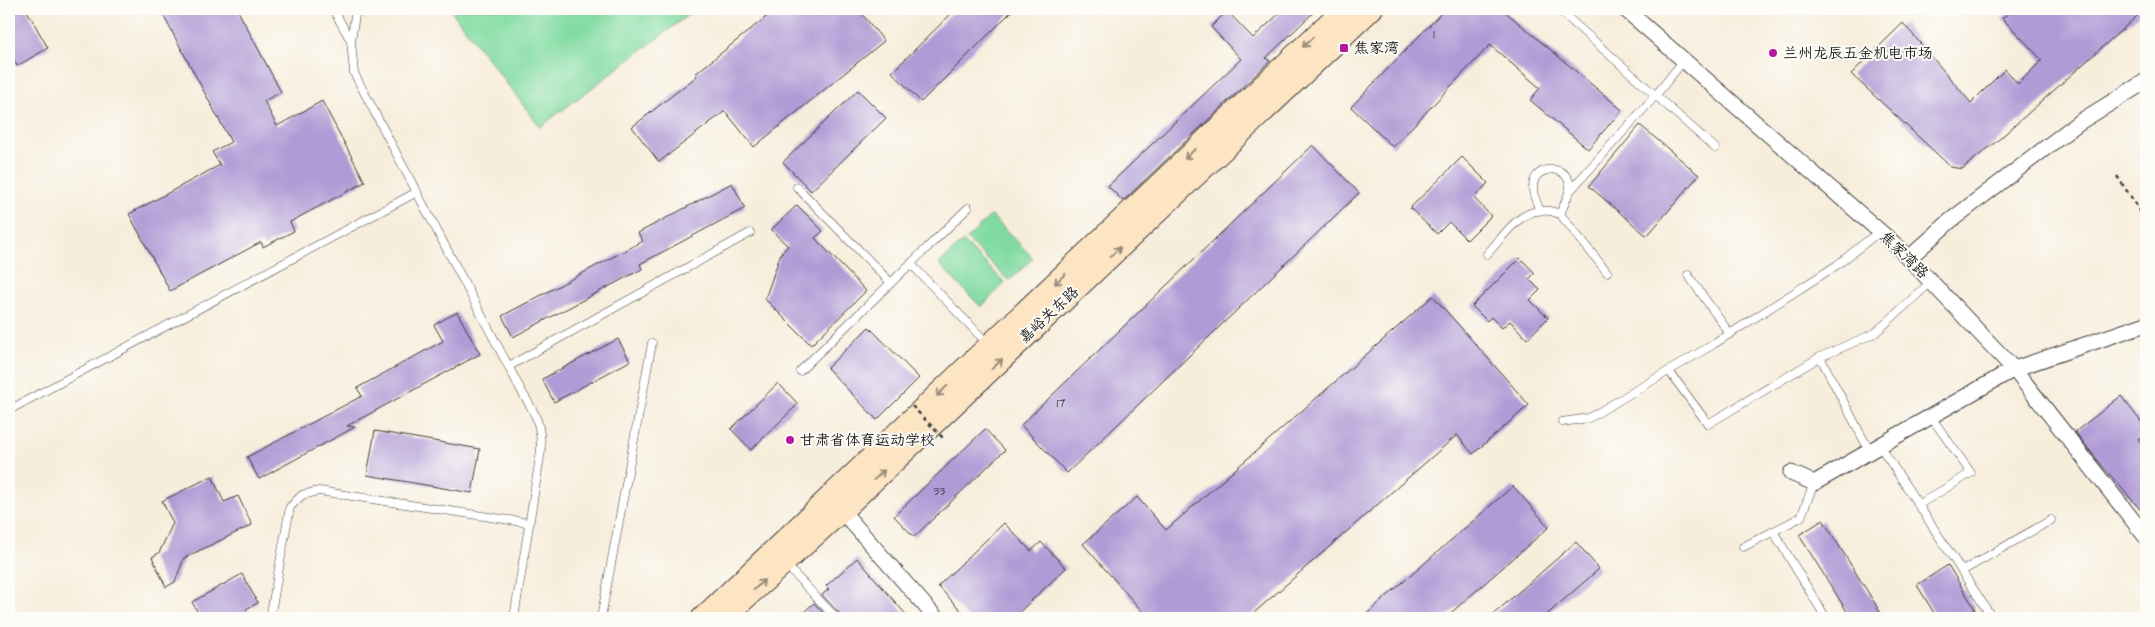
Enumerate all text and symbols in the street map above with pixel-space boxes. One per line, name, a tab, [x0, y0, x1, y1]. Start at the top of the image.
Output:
house number: 1	[1433, 26, 1435, 43]
one-way arrow	[1302, 36, 1314, 48]
place label: 焦家湾	[1354, 38, 1399, 59]
marker: 焦家湾	[1338, 42, 1350, 54]
place label: 兰州龙辰五金机电市场	[1783, 43, 1933, 64]
marker: 兰州龙辰五金机电市场	[1767, 47, 1779, 59]
one-way arrow	[1184, 148, 1196, 160]
street label: 焦家湾路	[1875, 227, 1933, 283]
one-way arrow	[1109, 246, 1122, 258]
one-way arrow	[1054, 272, 1066, 284]
street label: 嘉峪关东路	[1014, 282, 1084, 348]
one-way arrow	[991, 358, 1004, 370]
one-way arrow	[936, 385, 948, 397]
house number: 17	[1057, 395, 1066, 412]
place label: 甘肃省体育运动学校	[800, 430, 935, 451]
marker: 甘肃省体育运动学校	[784, 434, 796, 446]
one-way arrow	[873, 469, 886, 481]
house number: 33	[933, 483, 945, 500]
one-way arrow	[753, 579, 766, 591]

